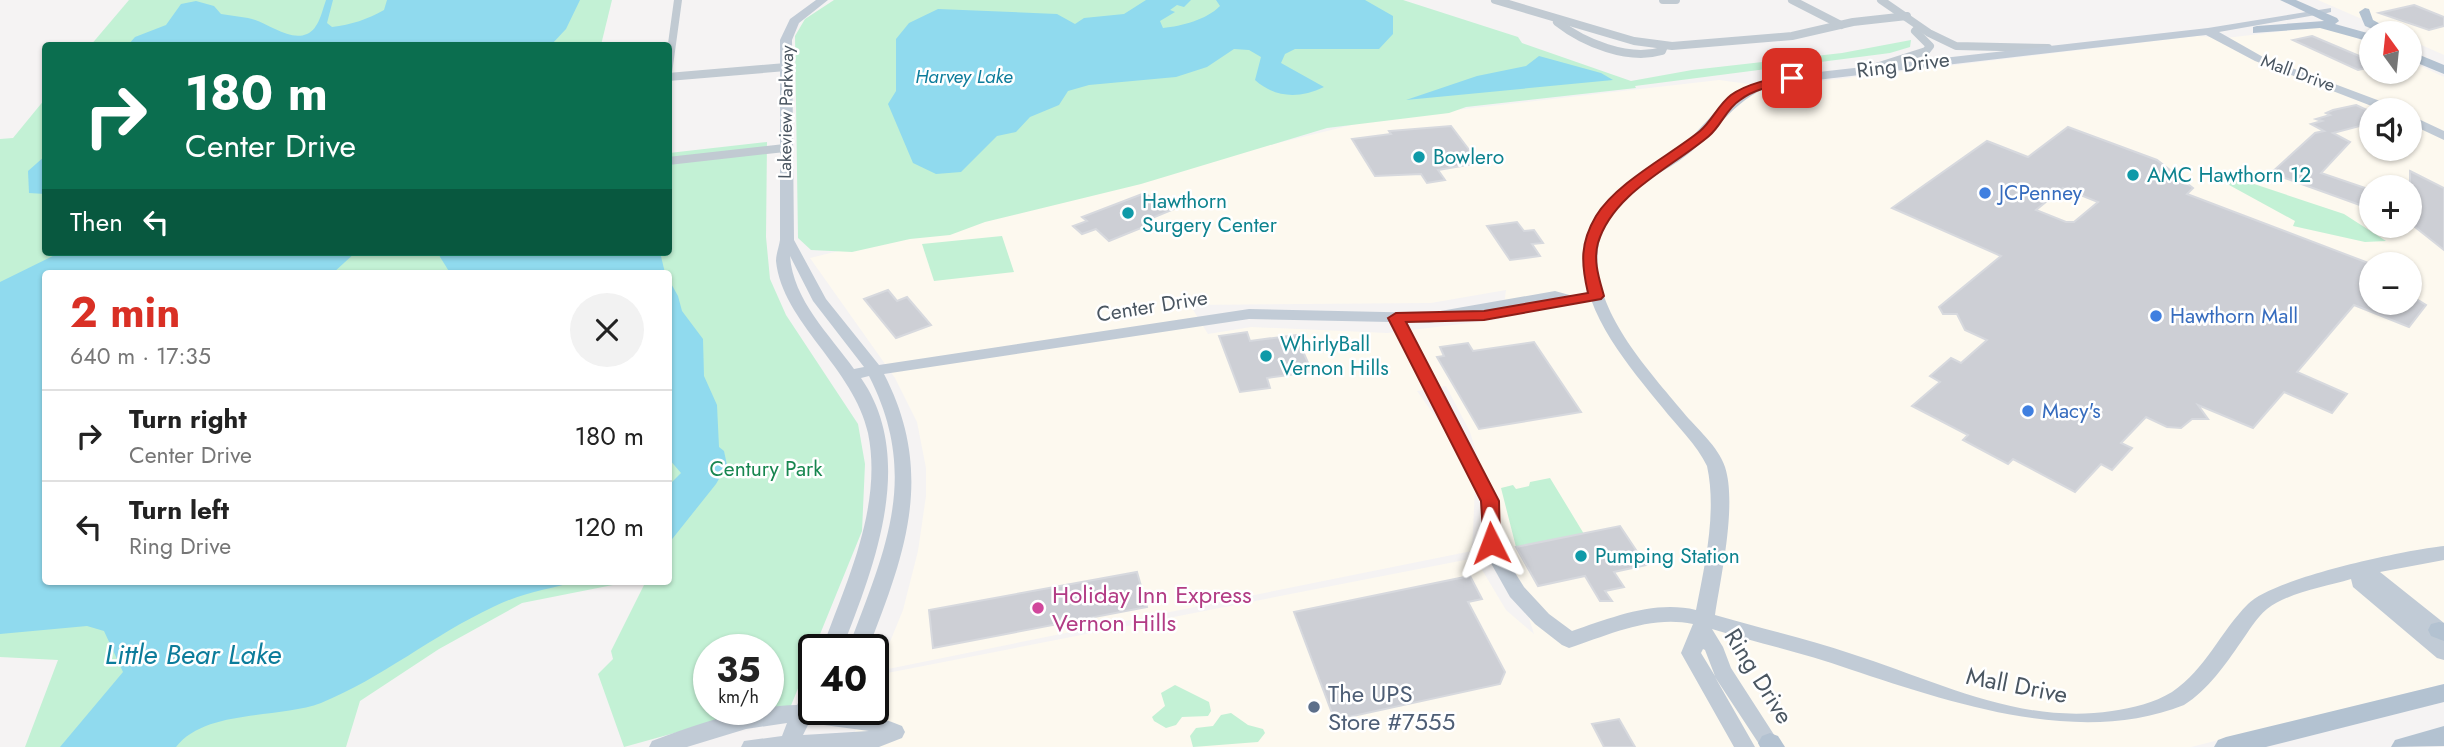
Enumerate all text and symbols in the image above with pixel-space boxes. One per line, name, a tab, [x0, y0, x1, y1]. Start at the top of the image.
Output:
north arrow	[2359, 21, 2422, 84]
map controls	[2359, 21, 2422, 315]
street label: Ring Drive	[1855, 44, 1951, 86]
street label: Lakeview Parkway	[772, 45, 800, 179]
pin	[1762, 48, 1822, 108]
street label: Mall Drive	[2257, 48, 2339, 98]
text: 180 m	[185, 58, 328, 128]
icon: arrive	[1773, 59, 1811, 97]
water label: Harvey Lake	[915, 63, 1013, 90]
icon: right	[70, 70, 161, 161]
button: sound	[2359, 98, 2422, 161]
text: Center Drive	[185, 123, 356, 169]
place label: Bowlero	[1433, 142, 1504, 172]
marker: Bowlero	[1411, 149, 1427, 165]
place label: AMC Hawthorn 12	[2147, 160, 2311, 190]
marker: AMC Hawthorn 12	[2125, 167, 2141, 183]
button: +	[2359, 175, 2422, 238]
place label: JCPenney	[1996, 178, 2083, 208]
marker: JCPenney	[1977, 185, 1993, 201]
place label: Hawthorn Surgery Center	[1142, 186, 1278, 240]
text: Then	[70, 203, 123, 241]
icon: left	[137, 203, 175, 241]
marker: Hawthorn Surgery Center	[1120, 205, 1136, 221]
button: −	[2359, 252, 2422, 315]
text: 2 min	[70, 282, 180, 343]
street label: Center Drive	[1094, 282, 1210, 330]
button: close	[570, 293, 644, 367]
place label: Hawthorn Mall	[2170, 301, 2298, 331]
marker: Hawthorn Mall	[2148, 308, 2164, 324]
place label: WhirlyBall Vernon Hills	[1280, 329, 1389, 383]
text: 640 m · 17:35	[70, 339, 211, 373]
marker: WhirlyBall Vernon Hills	[1258, 348, 1274, 364]
place label: Macy's	[2042, 396, 2101, 426]
text: Turn right	[129, 400, 247, 438]
marker: Macy's	[2020, 403, 2036, 419]
icon: right	[70, 417, 108, 455]
text: 180 m	[574, 417, 644, 455]
text: Center Drive	[129, 438, 252, 472]
park label: Century Park	[709, 454, 823, 484]
text: Turn left	[129, 491, 229, 529]
position arrow	[1454, 506, 1528, 580]
icon: left	[70, 508, 108, 546]
text: 120 m	[574, 508, 644, 546]
text: Ring Drive	[129, 529, 231, 563]
place label: Pumping Station	[1595, 541, 1740, 571]
marker: Pumping Station	[1573, 548, 1589, 564]
place label: Holiday Inn Express Vernon Hills	[1052, 577, 1252, 640]
marker: Holiday Inn Express Vernon Hills	[1030, 600, 1046, 616]
street label: Ring Drive	[1716, 622, 1802, 730]
water label: Little Bear Lake	[105, 634, 281, 675]
speed limit sign: 40	[798, 634, 889, 725]
text: 35	[716, 645, 761, 695]
street label: Mall Drive	[1963, 658, 2071, 712]
place label: The UPS Store #7555	[1328, 676, 1455, 739]
text: km/h	[718, 684, 759, 710]
marker: The UPS Store #7555	[1306, 699, 1322, 715]

